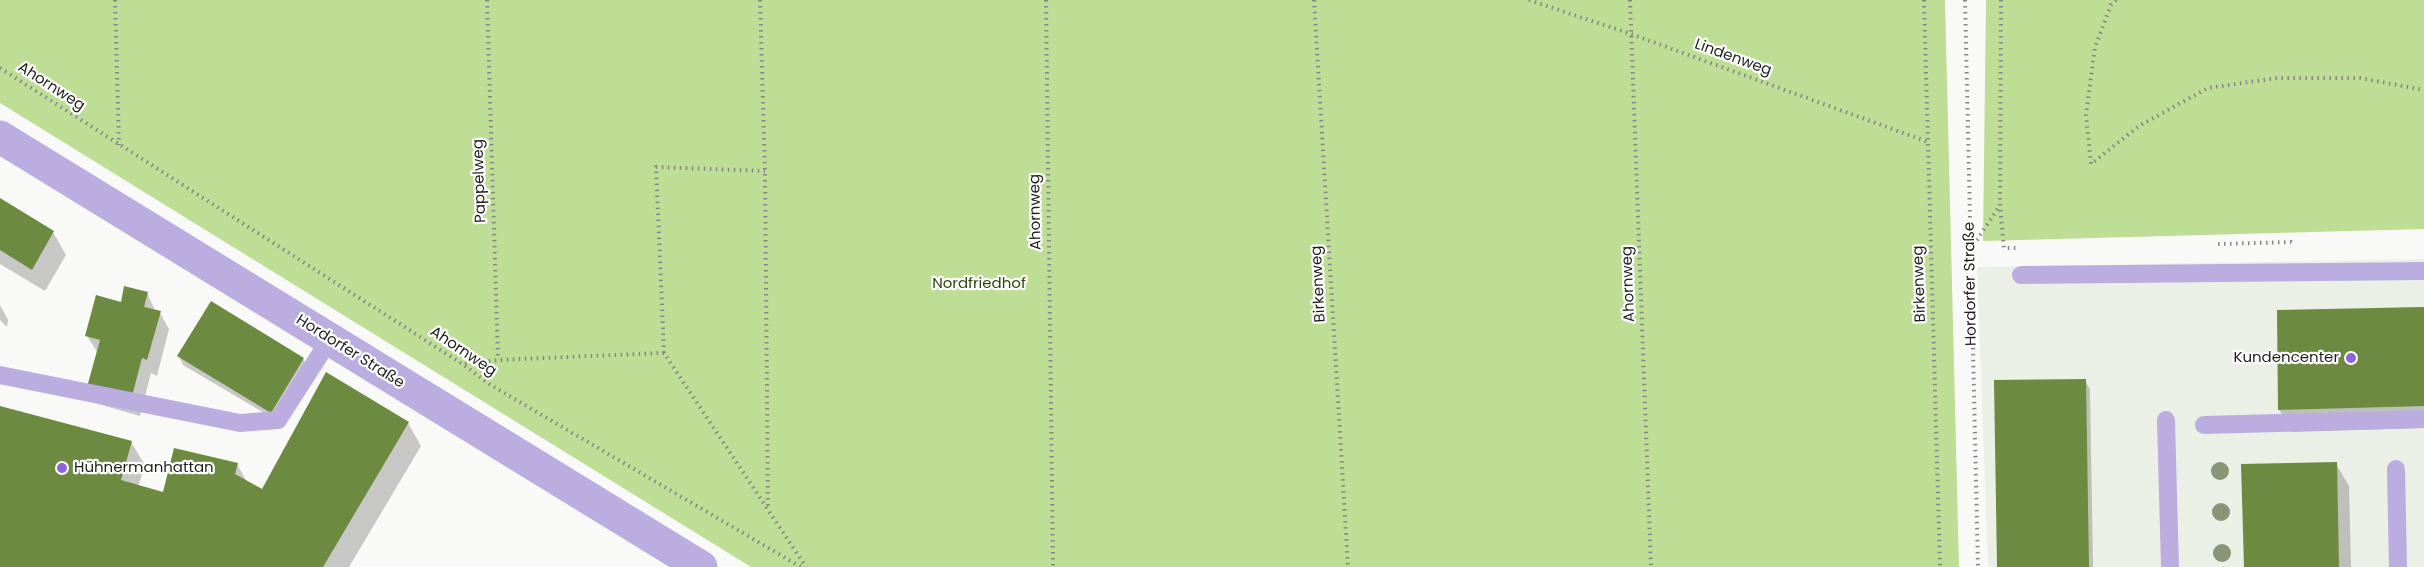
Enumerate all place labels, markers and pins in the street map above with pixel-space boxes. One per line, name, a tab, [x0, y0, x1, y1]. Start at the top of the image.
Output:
place label: Kundencenter	[2233, 349, 2339, 367]
marker: Kundencenter	[2344, 351, 2358, 365]
place label: Hühnermanhattan	[74, 459, 214, 477]
marker: Hühnermanhattan	[55, 461, 69, 475]

